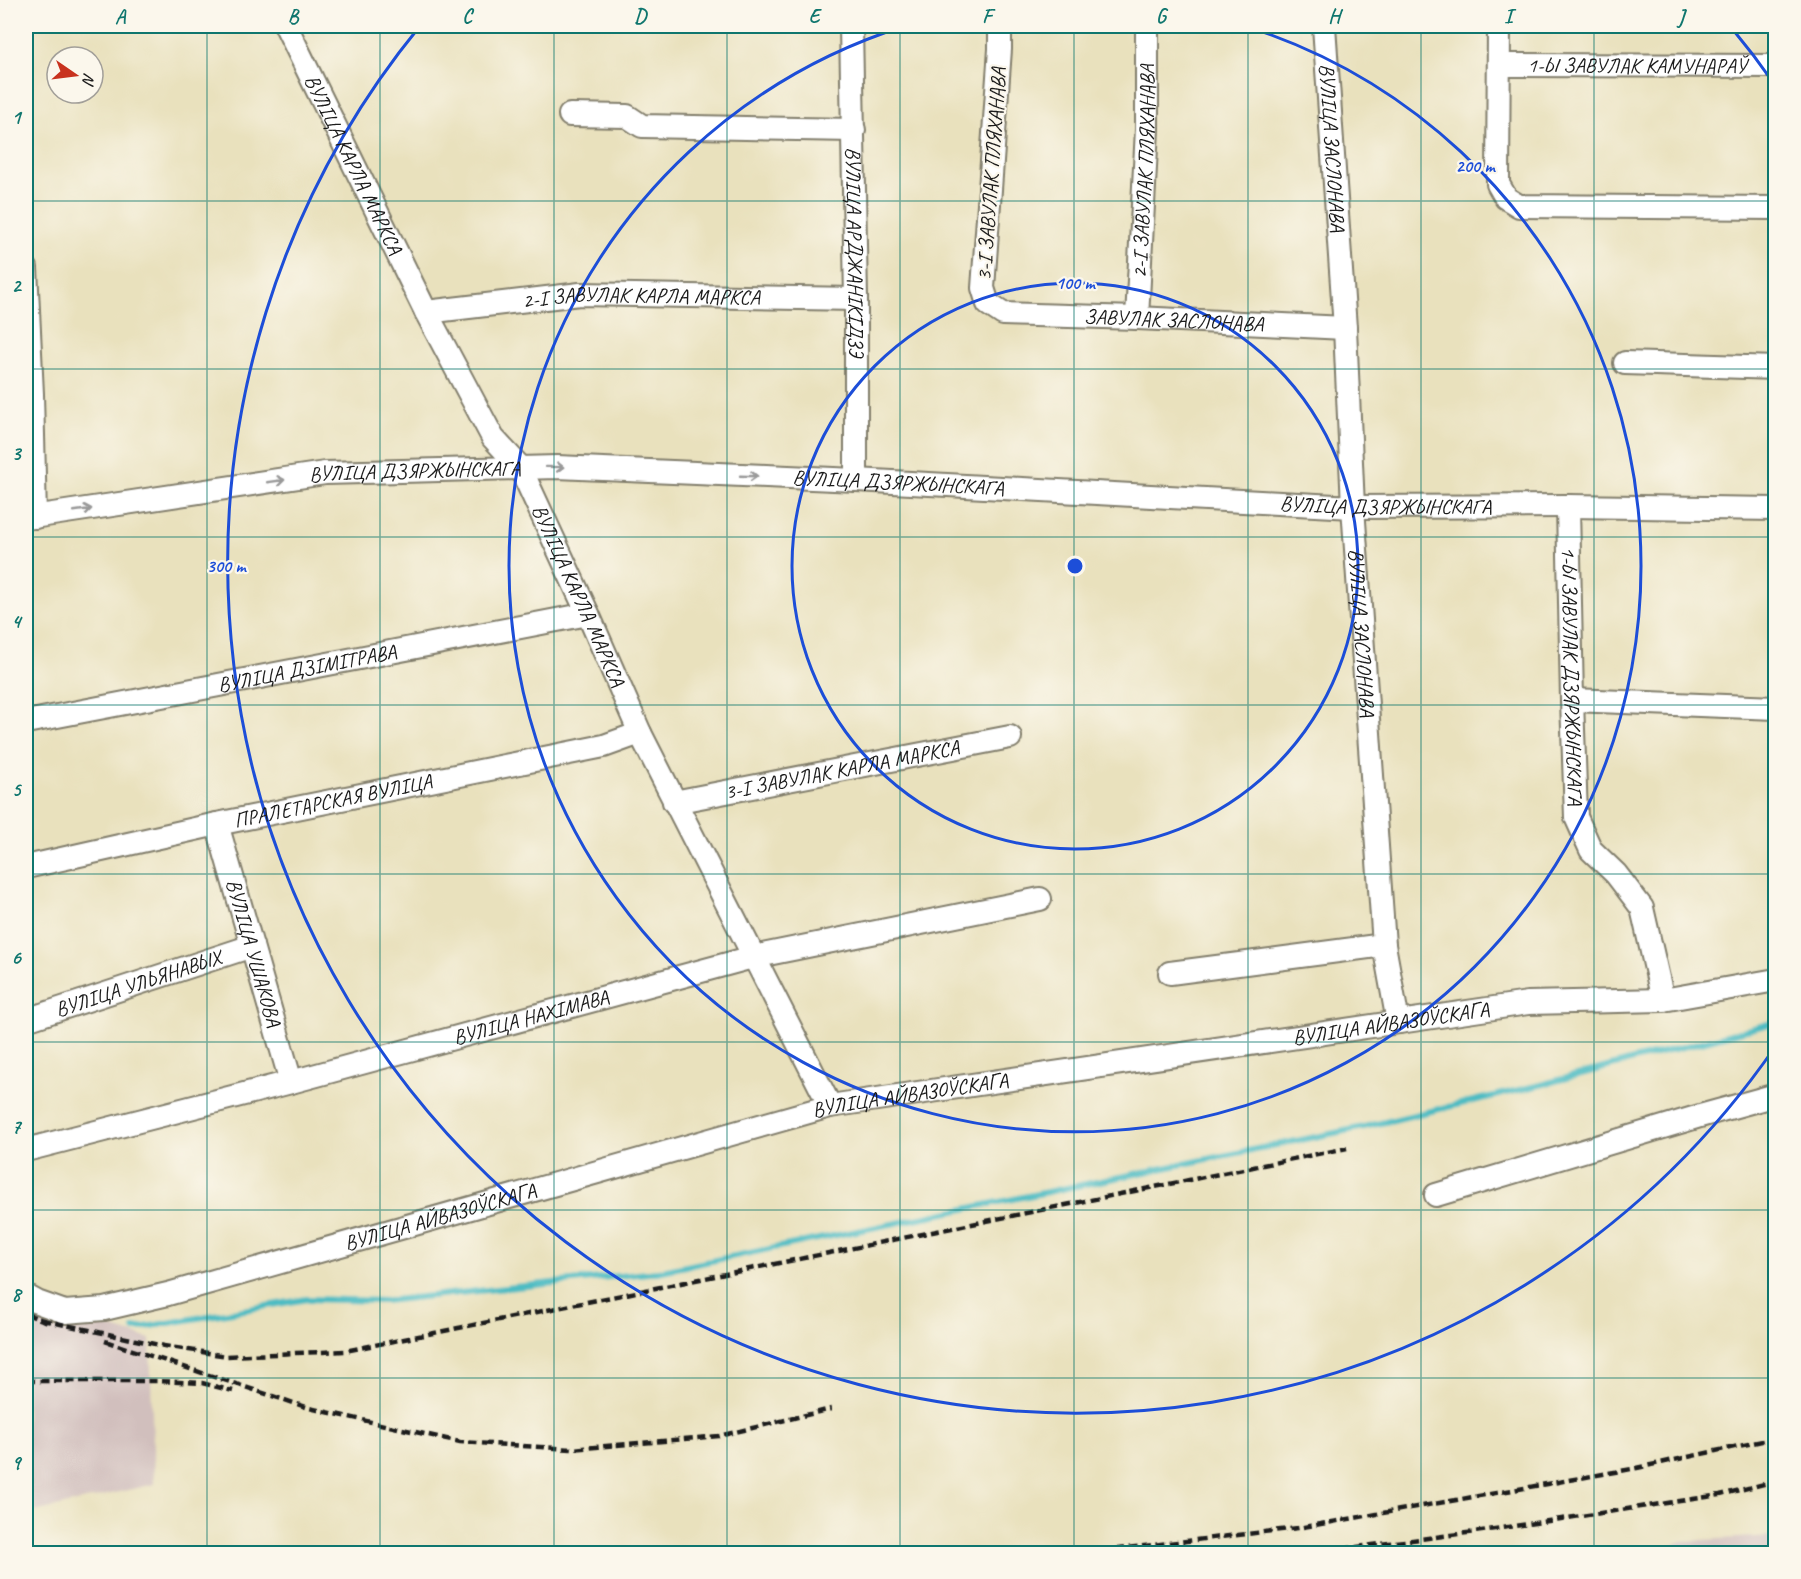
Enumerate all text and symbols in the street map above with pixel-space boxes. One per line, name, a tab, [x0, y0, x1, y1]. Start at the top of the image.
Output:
text: A	[115, 4, 127, 29]
text: B	[288, 4, 300, 29]
text: C	[462, 4, 474, 29]
text: D	[634, 4, 648, 29]
text: E	[809, 4, 823, 29]
text: F	[982, 4, 996, 29]
text: G	[1156, 4, 1169, 29]
text: H	[1328, 4, 1343, 29]
text: I	[1504, 4, 1517, 29]
text: J	[1676, 4, 1688, 29]
north arrow	[45, 45, 105, 105]
street label: 1-Ы ЗАВУЛАК КАМУНАРАЎ	[1527, 52, 1750, 79]
street label: 2-І ЗАВУЛАК ПЛЯХАНАВА	[1126, 63, 1160, 279]
street label: ВУЛІЦА ЗАСЛОНАВА	[1314, 63, 1351, 233]
street label: 3-І ЗАВУЛАК ПЛЯХАНАВА	[971, 65, 1012, 281]
street label: ВУЛІЦА КАРЛА МАРКСА	[299, 70, 409, 259]
text: N	[77, 71, 99, 89]
text: 1	[12, 105, 23, 130]
street label: ВУЛІЦА АРДЖАНІКІДЗЭ	[840, 147, 869, 359]
text: 200 m	[1456, 155, 1496, 177]
text: 100 m	[1056, 272, 1096, 294]
text: 2	[12, 273, 23, 298]
street label: 2-І ЗАВУЛАК КАРЛА МАРКСА	[521, 280, 762, 314]
street label: ЗАВУЛАК ЗАСЛОНАВА	[1083, 303, 1265, 337]
text: 3	[12, 441, 23, 466]
street label: ВУЛІЦА ДЗЯРЖЫНСКАГА	[307, 455, 521, 488]
one-way arrow	[544, 461, 564, 473]
street label: ВУЛІЦА ДЗЯРЖЫНСКАГА	[792, 464, 1005, 501]
one-way arrow	[739, 470, 759, 481]
one-way arrow	[266, 475, 286, 486]
street label: ВУЛІЦА ДЗЯРЖЫНСКАГА	[1279, 490, 1492, 520]
street label: ВУЛІЦА КАРЛА МАРКСА	[526, 500, 631, 691]
one-way arrow	[73, 504, 93, 515]
street label: 1-Ы ЗАВУЛАК ДЗЯРЖЫНСКАГА	[1556, 546, 1589, 806]
street label: ВУЛІЦА ЗАСЛОНАВА	[1343, 548, 1381, 718]
text: 300 m	[207, 555, 247, 577]
centre of rings	[1065, 556, 1085, 576]
text: 4	[12, 609, 24, 634]
street label: ВУЛІЦА ДЗІМІТРАВА	[215, 638, 399, 698]
street label: 3-І ЗАВУЛАК КАРЛА МАРКСА	[723, 734, 963, 805]
street label: ПРАЛЕТАРСКАЯ ВУЛІЦА	[232, 768, 436, 833]
text: 5	[12, 777, 23, 802]
street label: ВУЛІЦА УШАКОВА	[220, 876, 288, 1030]
street label: ВУЛІЦА УЛЬЯНАВЫХ	[52, 943, 227, 1023]
text: 6	[11, 945, 22, 970]
street label: ВУЛІЦА НАХІМАВА	[450, 984, 612, 1051]
street label: ВУЛІЦА АЙВАЗОЎСКАГА	[1291, 996, 1491, 1051]
street label: ВУЛІЦА АЙВАЗОЎСКАГА	[809, 1067, 1010, 1124]
text: 7	[12, 1114, 23, 1139]
street label: ВУЛІЦА АЙВАЗОЎСКАГА	[341, 1177, 539, 1256]
text: 8	[12, 1282, 24, 1307]
text: 9	[12, 1450, 23, 1475]

